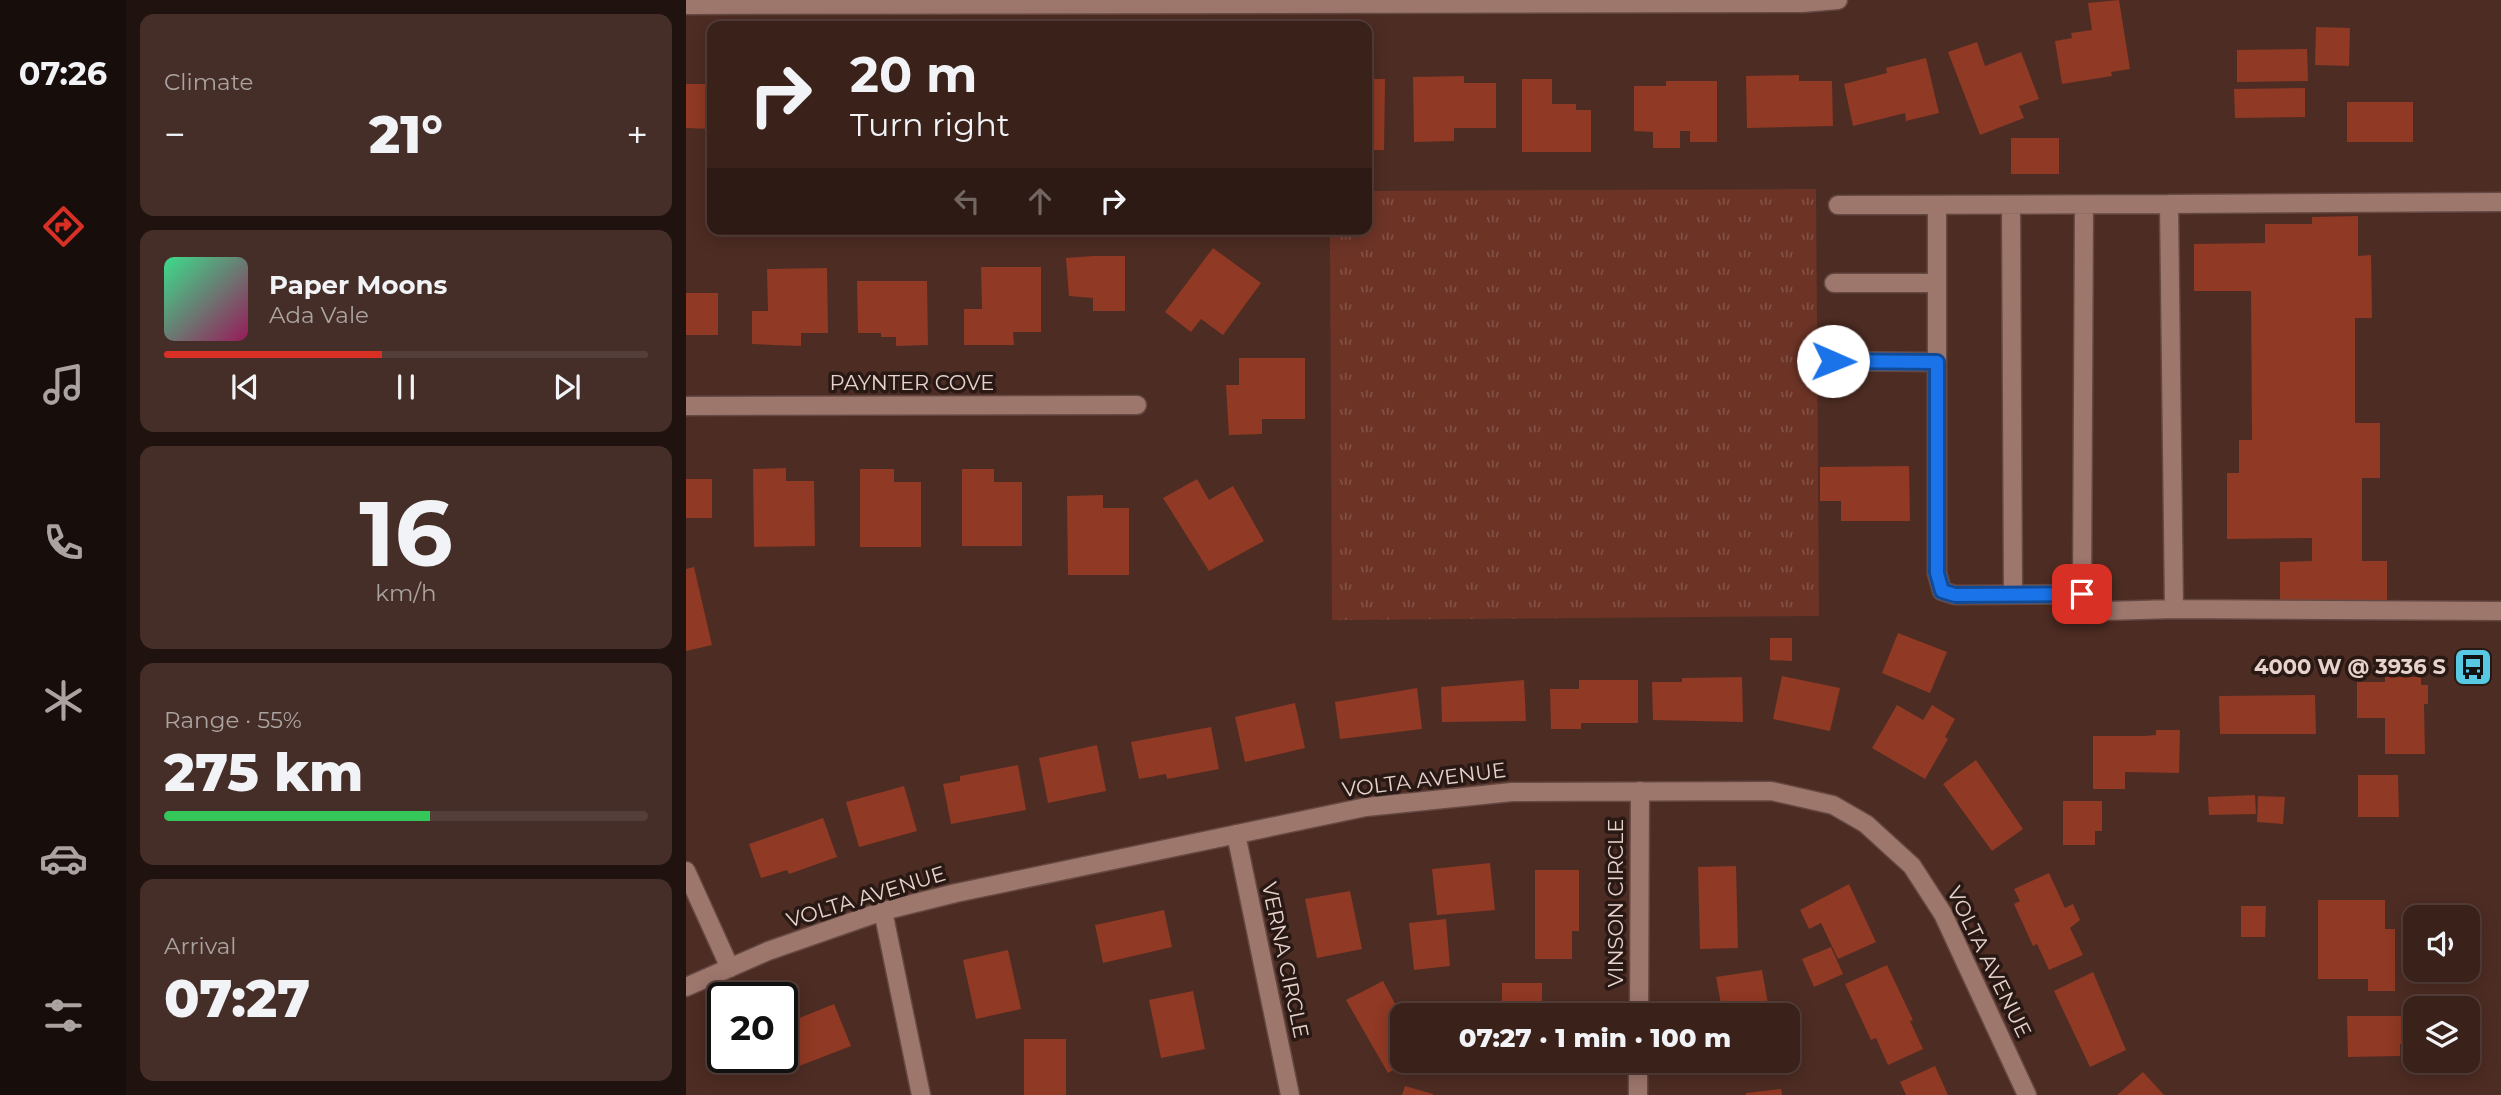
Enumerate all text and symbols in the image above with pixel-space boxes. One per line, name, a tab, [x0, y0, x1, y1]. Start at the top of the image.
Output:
text: 20 m	[850, 45, 977, 104]
icon: right	[735, 49, 826, 140]
text: 07:26	[19, 54, 107, 93]
text: Climate	[164, 68, 253, 96]
text: 21°	[369, 103, 443, 166]
text: Turn right	[850, 105, 1010, 144]
text: −	[164, 111, 186, 158]
text: +	[626, 111, 648, 158]
icon: left	[948, 182, 986, 220]
icon: ahead	[1021, 182, 1059, 220]
icon: right	[1094, 182, 1132, 220]
icon: directions	[39, 202, 88, 251]
text: Paper Moons	[269, 269, 447, 301]
text: Ada Vale	[269, 301, 369, 329]
position arrow	[1796, 324, 1870, 398]
icon: music	[39, 360, 88, 409]
icon: previous	[226, 368, 264, 406]
icon: pause	[387, 368, 425, 406]
icon: next	[548, 368, 586, 406]
street label: PAYNTER COVE	[830, 370, 994, 395]
text: 16	[359, 478, 453, 589]
icon: phone	[39, 518, 88, 567]
pin	[2052, 564, 2112, 624]
icon: arrive	[2063, 575, 2101, 613]
text: km/h	[375, 579, 437, 607]
bus stop icon: 4000 W @ 3936 S	[2452, 646, 2494, 688]
place label: 4000 W @ 3936 S	[2254, 654, 2446, 679]
icon: climate	[39, 676, 88, 725]
text: Range · 55%	[164, 706, 302, 734]
text: 275 km	[164, 741, 363, 804]
street label: VOLTA AVENUE	[1341, 757, 1507, 802]
street label: VINSON CIRCLE	[1603, 819, 1628, 987]
icon: car	[39, 834, 88, 883]
street label: VOLTA AVENUE	[783, 860, 948, 933]
street label: VERNA CIRCLE	[1257, 880, 1314, 1040]
street label: VOLTA AVENUE	[1942, 882, 2037, 1041]
map controls	[2403, 905, 2480, 1073]
button: sound	[2403, 905, 2480, 982]
text: Arrival	[164, 932, 237, 960]
text: 07:27	[164, 967, 310, 1030]
speed limit sign: 20	[707, 982, 798, 1073]
icon: filters	[39, 991, 88, 1040]
button: layers	[2403, 996, 2480, 1073]
text: 07:27 · 1 min · 100 m	[1459, 1022, 1731, 1054]

